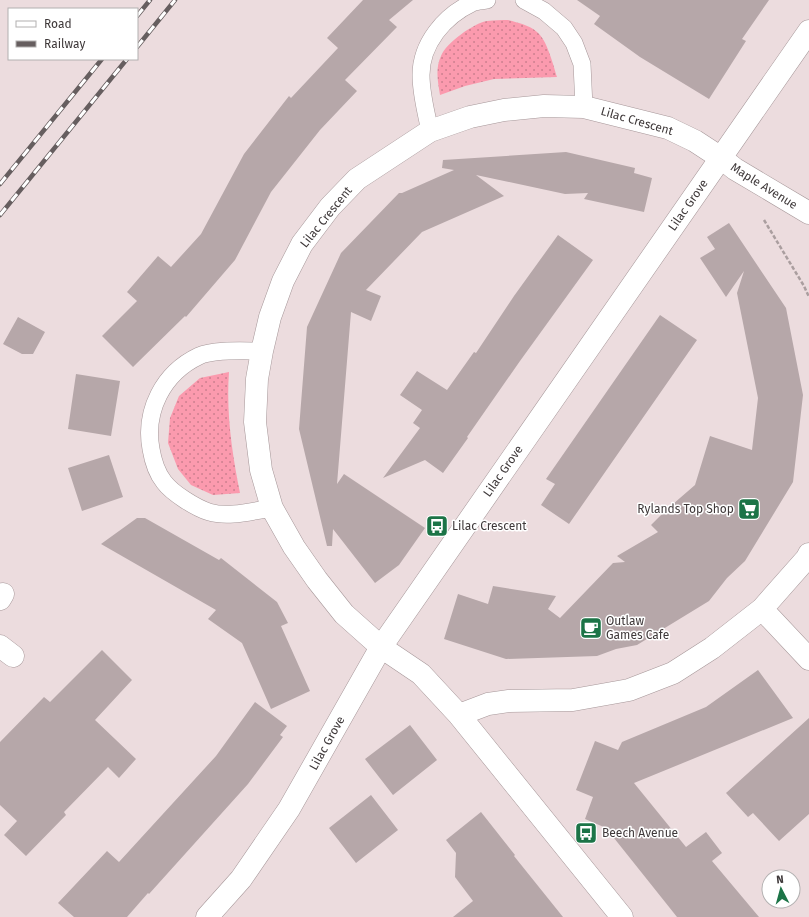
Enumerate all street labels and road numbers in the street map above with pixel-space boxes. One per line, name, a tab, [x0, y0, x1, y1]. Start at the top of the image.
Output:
street label: Lilac Crescent	[599, 104, 675, 138]
street label: Maple Avenue	[728, 160, 800, 212]
street label: Lilac Grove	[665, 177, 711, 233]
street label: Lilac Crescent	[297, 183, 355, 250]
street label: Lilac Grove	[480, 443, 526, 499]
street label: Lilac Grove	[306, 714, 348, 772]

